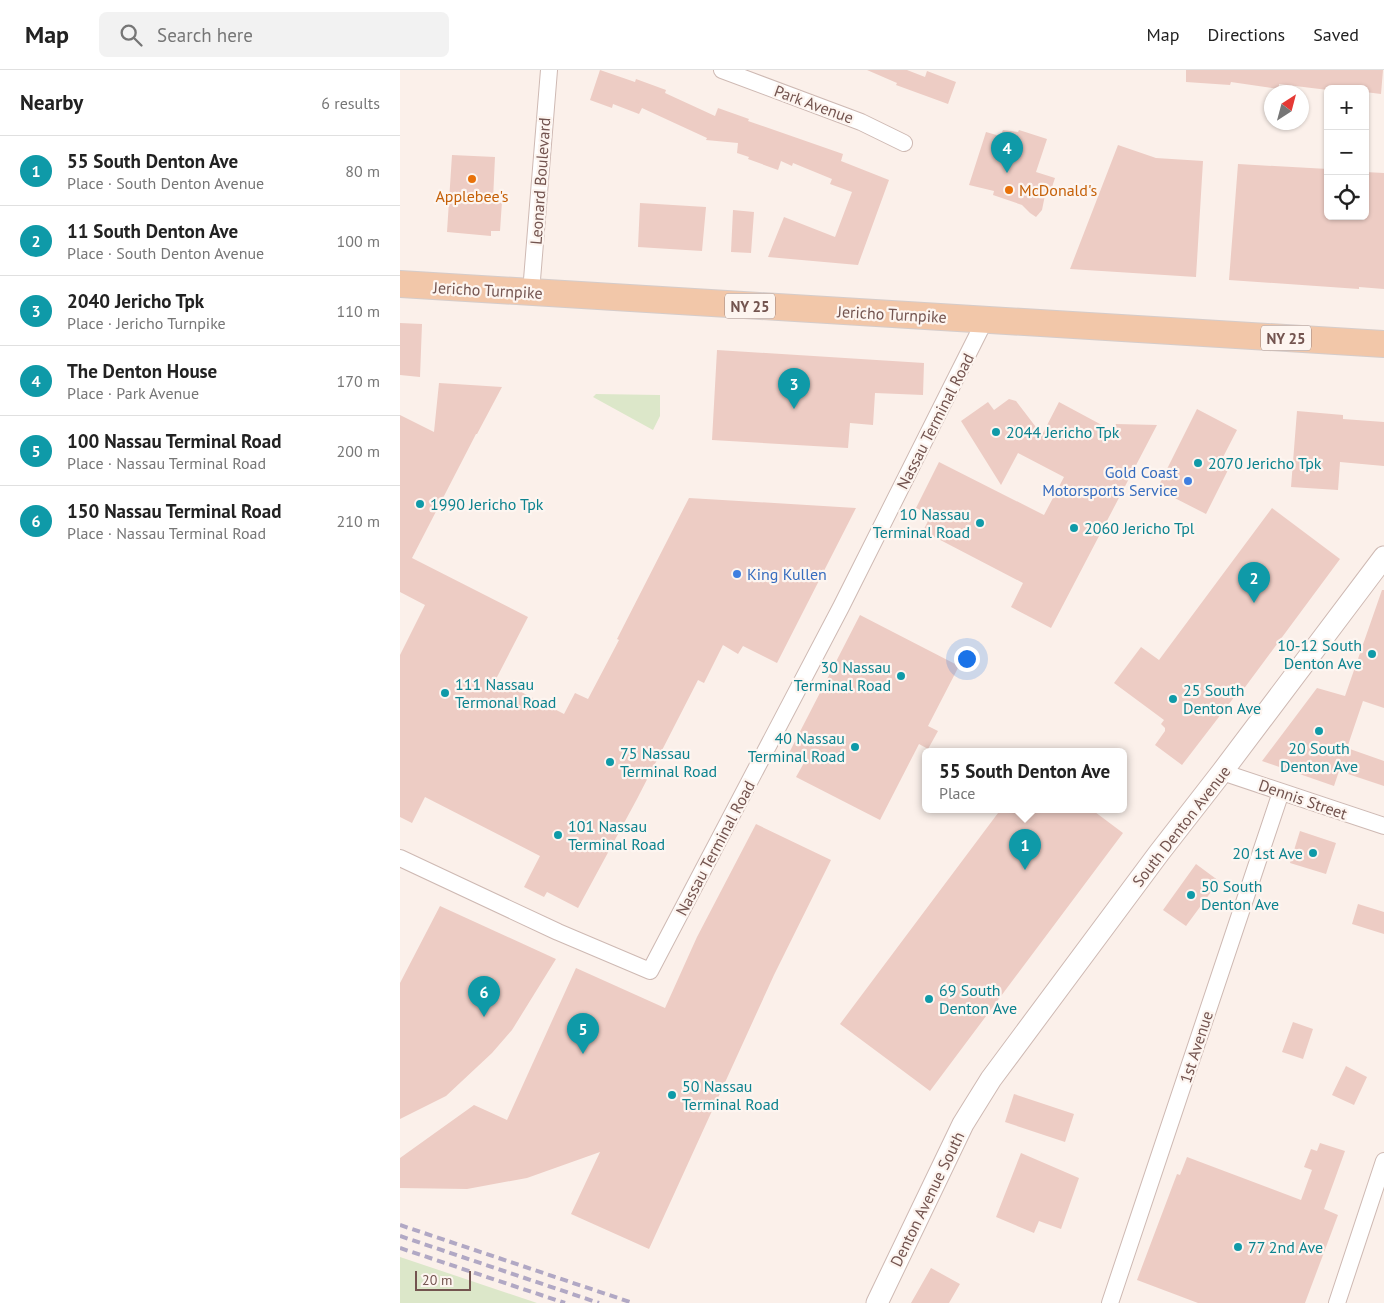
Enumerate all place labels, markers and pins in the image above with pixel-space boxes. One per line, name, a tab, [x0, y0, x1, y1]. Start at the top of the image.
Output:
pin: 4	[991, 132, 1023, 173]
marker: Applebee's	[466, 173, 478, 185]
place label: McDonald's	[1019, 180, 1097, 200]
marker: McDonald's	[1003, 184, 1015, 196]
place label: Applebee's	[435, 186, 509, 206]
pin: 3	[778, 368, 810, 409]
place label: 2044 Jericho Tpk	[1006, 422, 1120, 442]
marker: 2044 Jericho Tpk	[990, 426, 1002, 438]
place label: 2070 Jericho Tpk	[1208, 453, 1322, 473]
marker: 2070 Jericho Tpk	[1192, 457, 1204, 469]
place label: Gold Coast Motorsports Service	[1042, 462, 1179, 500]
marker: Gold Coast Motorsports Service	[1182, 475, 1194, 487]
place label: 1990 Jericho Tpk	[430, 494, 544, 514]
marker: 1990 Jericho Tpk	[414, 498, 426, 510]
place label: 10 Nassau Terminal Road	[873, 504, 970, 542]
marker: 10 Nassau Terminal Road	[974, 517, 986, 529]
place label: 2060 Jericho Tpl	[1084, 518, 1195, 538]
marker: 2060 Jericho Tpl	[1068, 522, 1080, 534]
pin: 2	[1238, 562, 1270, 603]
place label: King Kullen	[747, 564, 827, 584]
marker: King Kullen	[731, 568, 743, 580]
place label: 10-12 South Denton Ave	[1277, 635, 1362, 673]
marker: 10-12 South Denton Ave	[1366, 648, 1378, 660]
place label: 30 Nassau Terminal Road	[794, 657, 891, 695]
marker: 30 Nassau Terminal Road	[895, 670, 907, 682]
place label: 111 Nassau Termonal Road	[455, 674, 556, 712]
place label: 25 South Denton Ave	[1183, 680, 1261, 718]
marker: 111 Nassau Termonal Road	[439, 687, 451, 699]
marker: 25 South Denton Ave	[1167, 693, 1179, 705]
marker: 20 South Denton Ave	[1313, 725, 1325, 737]
place label: 40 Nassau Terminal Road	[748, 728, 845, 766]
place label: 20 South Denton Ave	[1280, 738, 1358, 776]
marker: 40 Nassau Terminal Road	[849, 741, 861, 753]
place label: 75 Nassau Terminal Road	[620, 743, 717, 781]
marker: 75 Nassau Terminal Road	[604, 756, 616, 768]
place label: 101 Nassau Terminal Road	[568, 816, 665, 854]
marker: 101 Nassau Terminal Road	[552, 829, 564, 841]
pin: 1	[1009, 829, 1041, 870]
place label: 20 1st Ave	[1232, 843, 1303, 863]
marker: 20 1st Ave	[1307, 847, 1319, 859]
place label: 50 South Denton Ave	[1201, 876, 1279, 914]
marker: 50 South Denton Ave	[1185, 889, 1197, 901]
pin: 6	[468, 976, 500, 1017]
place label: 69 South Denton Ave	[939, 980, 1017, 1018]
marker: 69 South Denton Ave	[923, 993, 935, 1005]
pin: 5	[567, 1013, 599, 1054]
place label: 50 Nassau Terminal Road	[682, 1076, 779, 1114]
marker: 50 Nassau Terminal Road	[666, 1089, 678, 1101]
place label: 77 2nd Ave	[1248, 1237, 1323, 1257]
marker: 77 2nd Ave	[1232, 1241, 1244, 1253]

